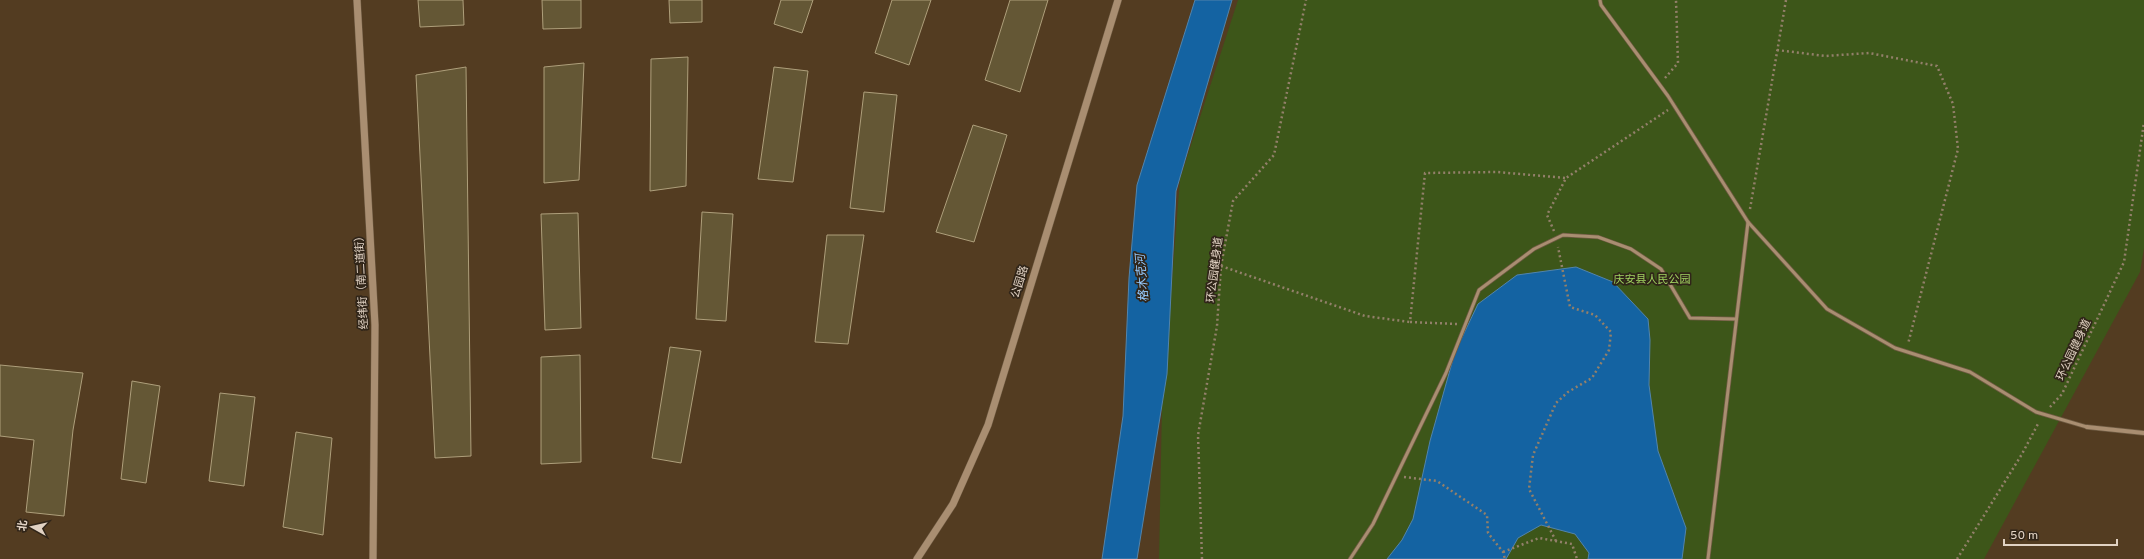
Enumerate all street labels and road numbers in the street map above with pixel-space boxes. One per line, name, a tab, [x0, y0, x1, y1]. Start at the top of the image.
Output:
street label: 经纬街（南二道街）	[352, 230, 372, 330]
street label: 环公园健身道	[1204, 236, 1226, 304]
street label: 公园路	[1008, 264, 1032, 300]
street label: 环公园健身道	[2054, 317, 2094, 383]

